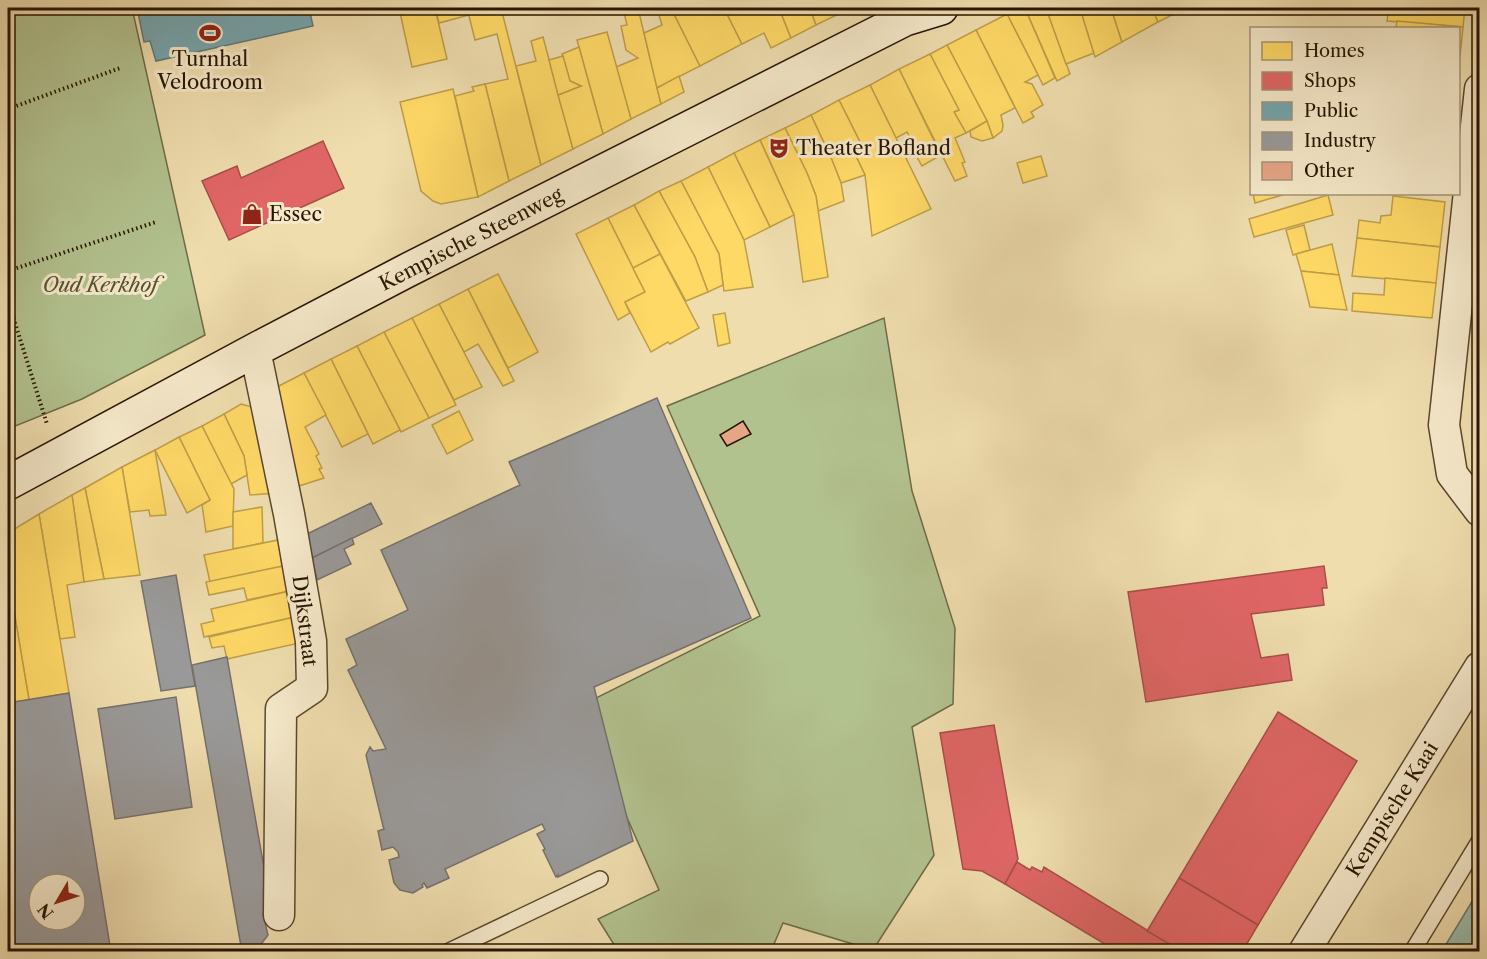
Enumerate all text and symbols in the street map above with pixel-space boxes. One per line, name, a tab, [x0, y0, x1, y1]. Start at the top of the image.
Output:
sports icon: Turnhal Velodroom	[198, 21, 222, 45]
legend	[1250, 27, 1460, 195]
text: Homes	[1304, 40, 1365, 62]
place label: Turnhal Velodroom	[156, 47, 263, 94]
text: Shops	[1304, 70, 1356, 92]
text: Public	[1304, 100, 1358, 122]
text: Industry	[1304, 130, 1377, 152]
theatre icon: Theater Bofland	[767, 136, 791, 160]
place label: Theater Bofland	[796, 136, 951, 160]
text: Other	[1304, 160, 1355, 182]
street label: Kempische Steenweg	[375, 182, 567, 296]
shop icon: Essec	[240, 202, 264, 226]
place label: Essec	[269, 202, 322, 226]
park label: Oud Kerkhof	[42, 273, 165, 297]
street label: Dijkstraat	[288, 574, 322, 668]
street label: Kempische Kaai	[1341, 737, 1443, 881]
north arrow	[27, 872, 87, 932]
text: N	[33, 900, 57, 923]

